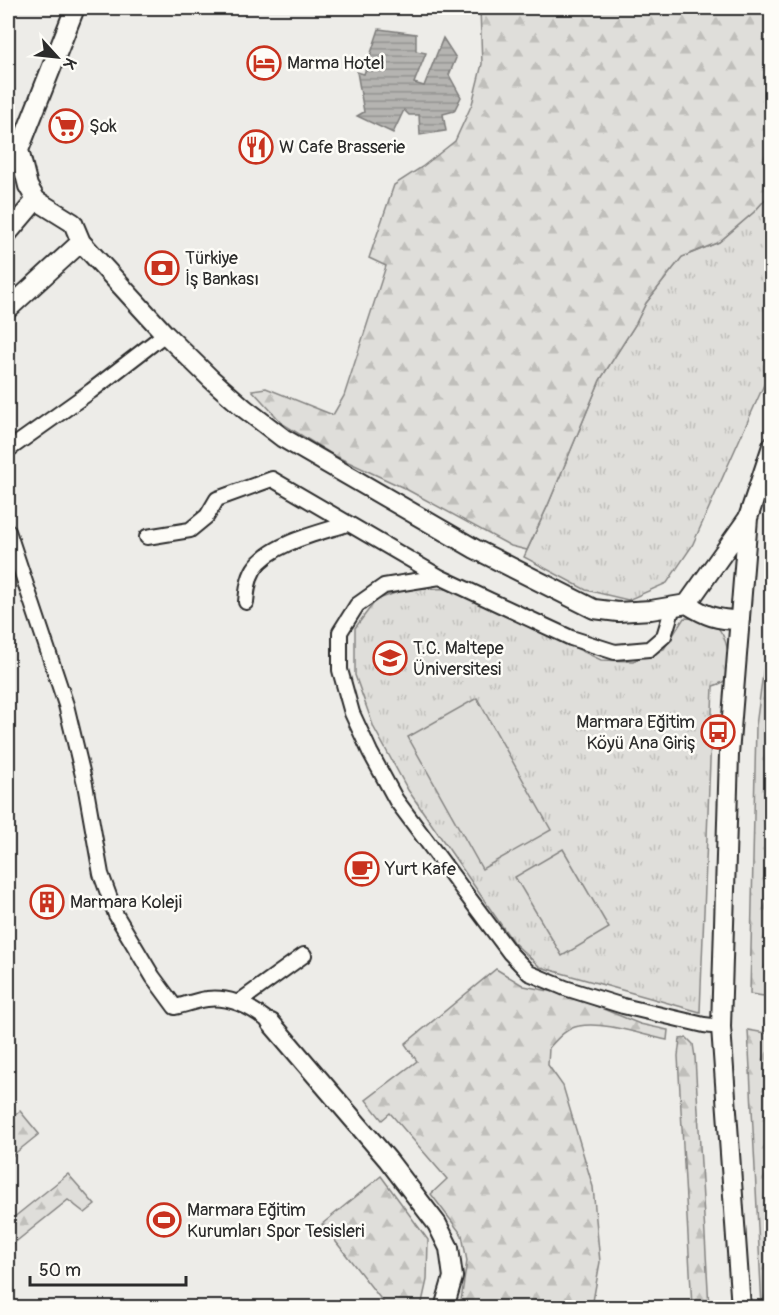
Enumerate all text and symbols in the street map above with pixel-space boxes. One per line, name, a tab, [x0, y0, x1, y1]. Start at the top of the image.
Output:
north arrow	[27, 27, 87, 87]
hotel icon: Marma Hotel	[246, 45, 282, 81]
place label: Marma Hotel	[287, 52, 385, 75]
text: K	[58, 55, 81, 73]
supermarket icon: Şok	[48, 108, 84, 144]
place label: Şok	[89, 115, 117, 138]
restaurant icon: W Cafe Brasserie	[238, 129, 274, 165]
place label: W Cafe Brasserie	[279, 136, 405, 159]
place label: Türkiye İş Bankası	[185, 247, 259, 291]
bank icon: Türkiye İş Bankası	[144, 250, 180, 286]
place label: T.C. Maltepe Üniversitesi	[413, 637, 504, 681]
school or university icon: T.C. Maltepe Üniversitesi	[372, 640, 408, 676]
place label: Marmara Eğitim Köyü Ana Giriş	[576, 711, 695, 755]
bus stop icon: Marmara Eğitim Köyü Ana Giriş	[700, 714, 736, 750]
cafe icon: Yurt Kafe	[344, 851, 380, 887]
place label: Yurt Kafe	[384, 858, 456, 881]
building icon: Marmara Koleji	[29, 884, 65, 920]
place label: Marmara Koleji	[70, 891, 182, 914]
place label: Marmara Eğitim Kurumları Spor Tesisleri	[187, 1199, 365, 1243]
sports icon: Marmara Eğitim Kurumları Spor Tesisleri	[146, 1202, 182, 1238]
scale bar	[30, 1249, 186, 1287]
text: 50 m	[39, 1259, 81, 1282]

